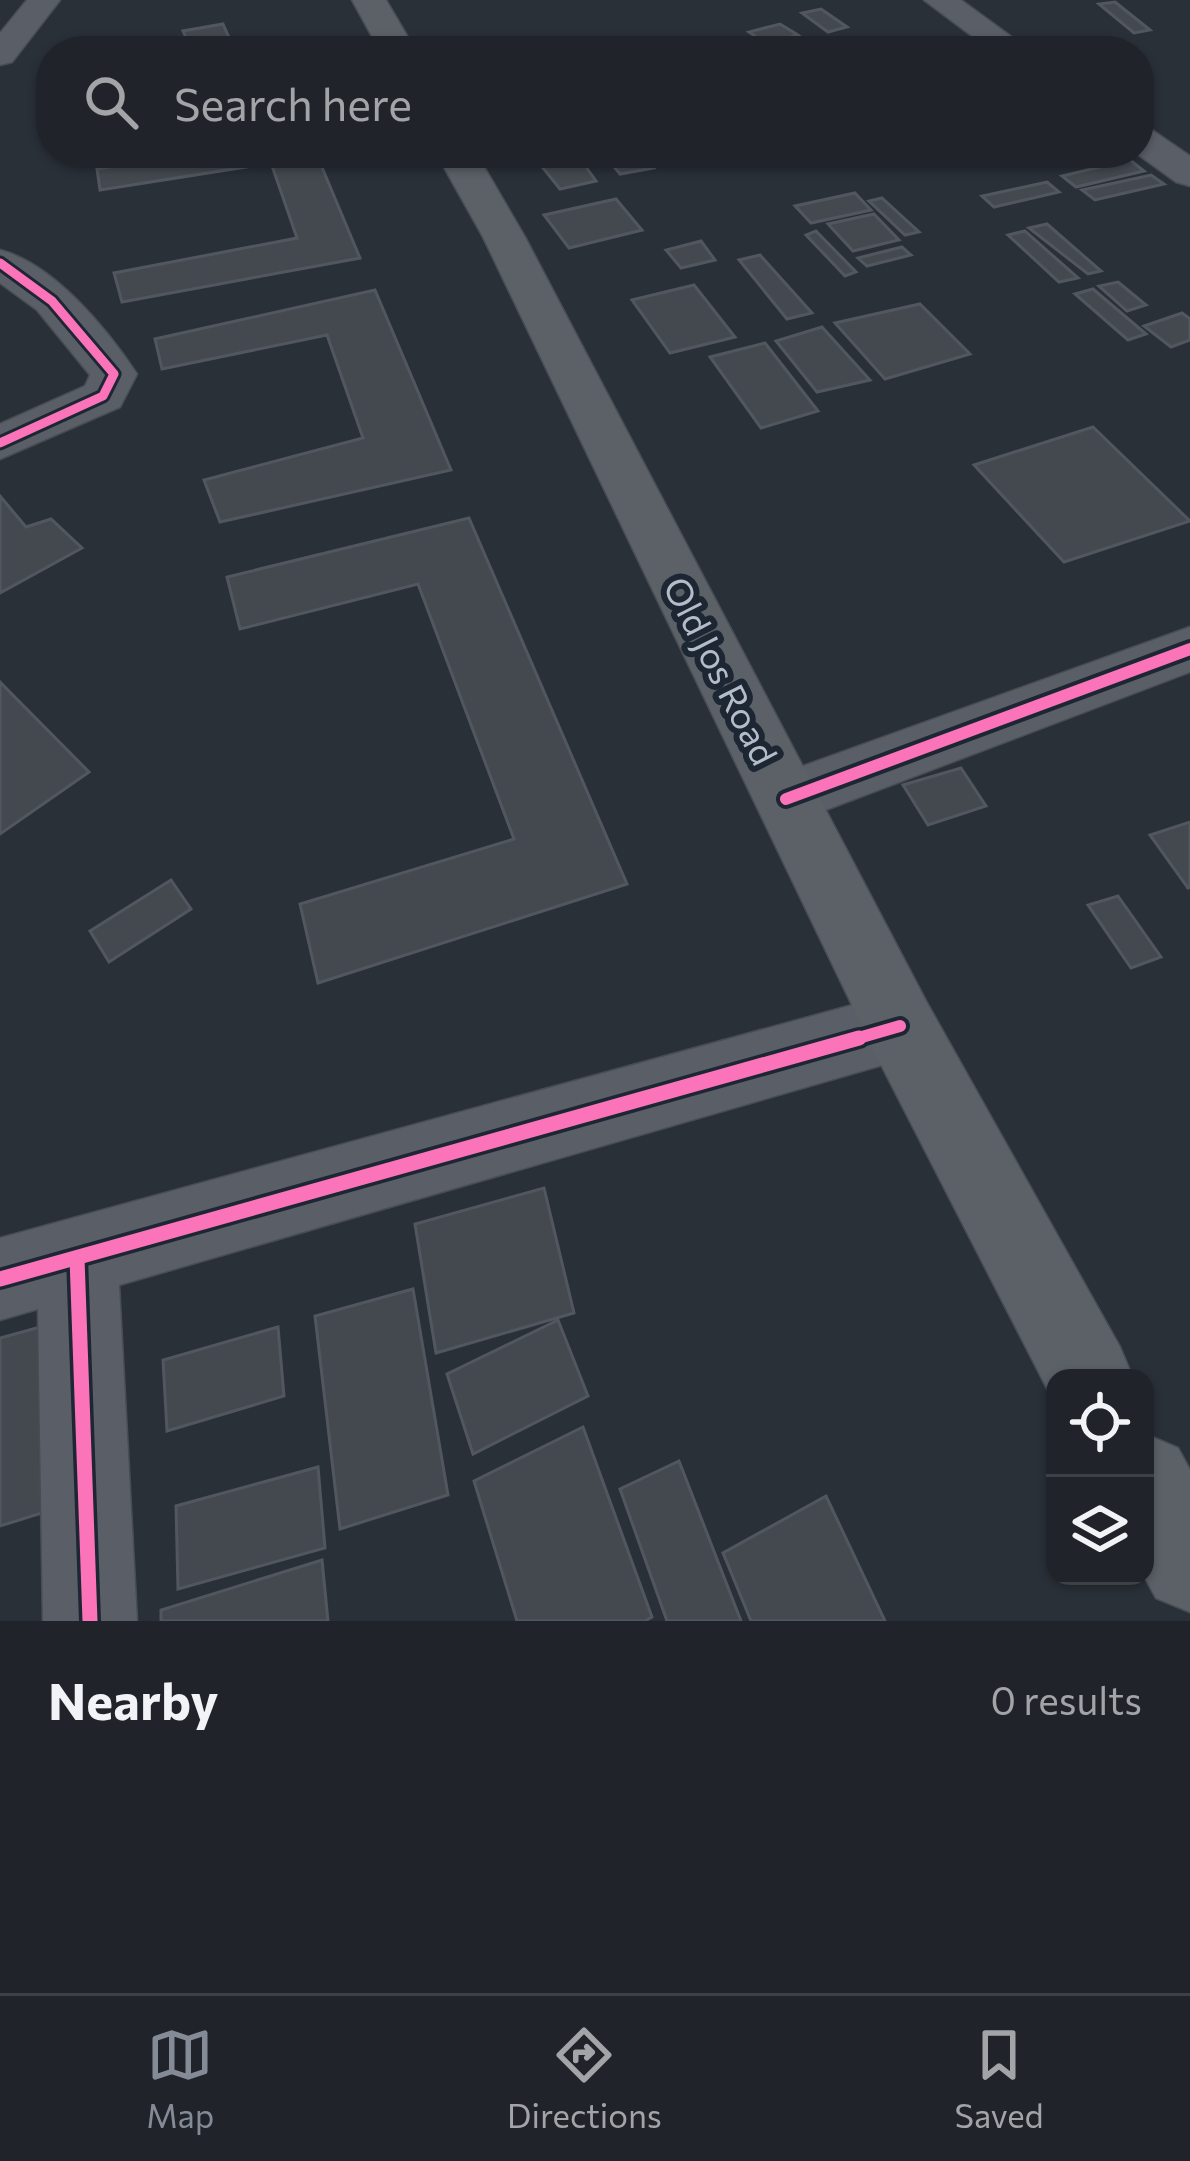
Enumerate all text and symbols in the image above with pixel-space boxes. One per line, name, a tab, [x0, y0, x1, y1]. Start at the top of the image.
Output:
search box	[36, 36, 1154, 168]
icon: search	[78, 69, 144, 135]
text: Search here	[174, 75, 412, 130]
street label: Old Jos Road	[656, 569, 788, 771]
map controls	[1046, 1369, 1154, 1585]
button: locate	[1046, 1369, 1154, 1477]
button: layers	[1046, 1477, 1154, 1585]
text: Nearby	[48, 1668, 218, 1731]
text: 0 results	[990, 1675, 1142, 1723]
tab: Map	[146, 2022, 214, 2135]
tab: Directions	[507, 2022, 662, 2135]
tab: Saved	[955, 2022, 1044, 2135]

